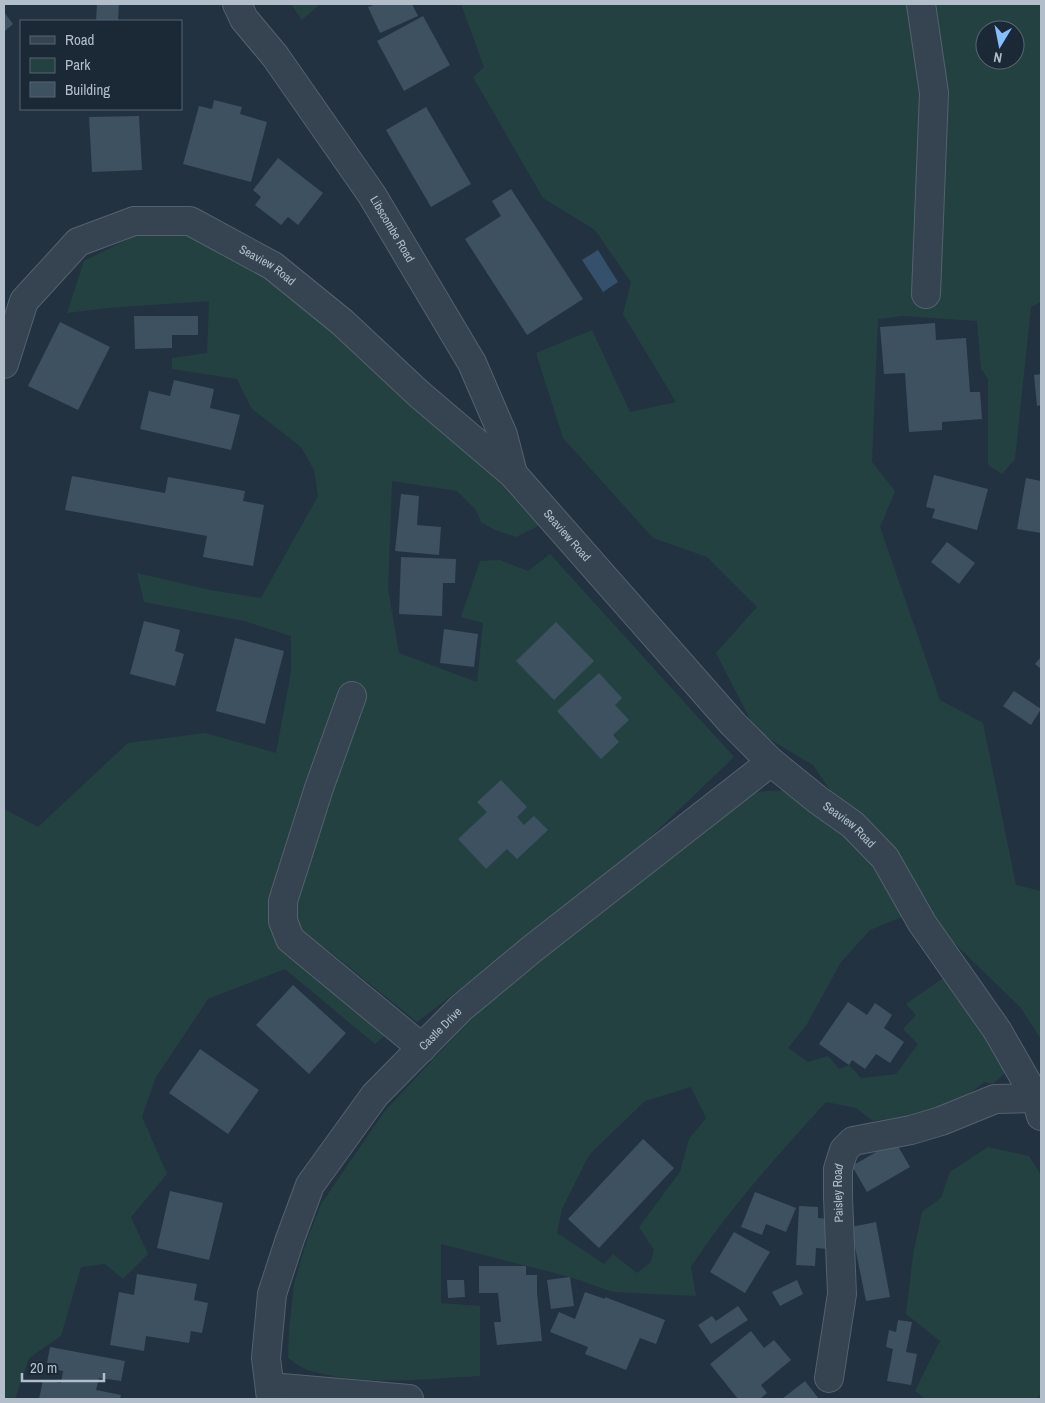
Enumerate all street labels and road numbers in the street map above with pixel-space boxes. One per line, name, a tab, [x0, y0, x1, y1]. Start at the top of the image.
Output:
street label: Libscombe Road	[366, 193, 418, 265]
street label: Seaview Road	[236, 241, 299, 289]
street label: Seaview Road	[540, 506, 594, 565]
street label: Seaview Road	[820, 798, 879, 851]
street label: Castle Drive	[416, 1004, 465, 1054]
street label: Paisley Road	[830, 1162, 847, 1223]

